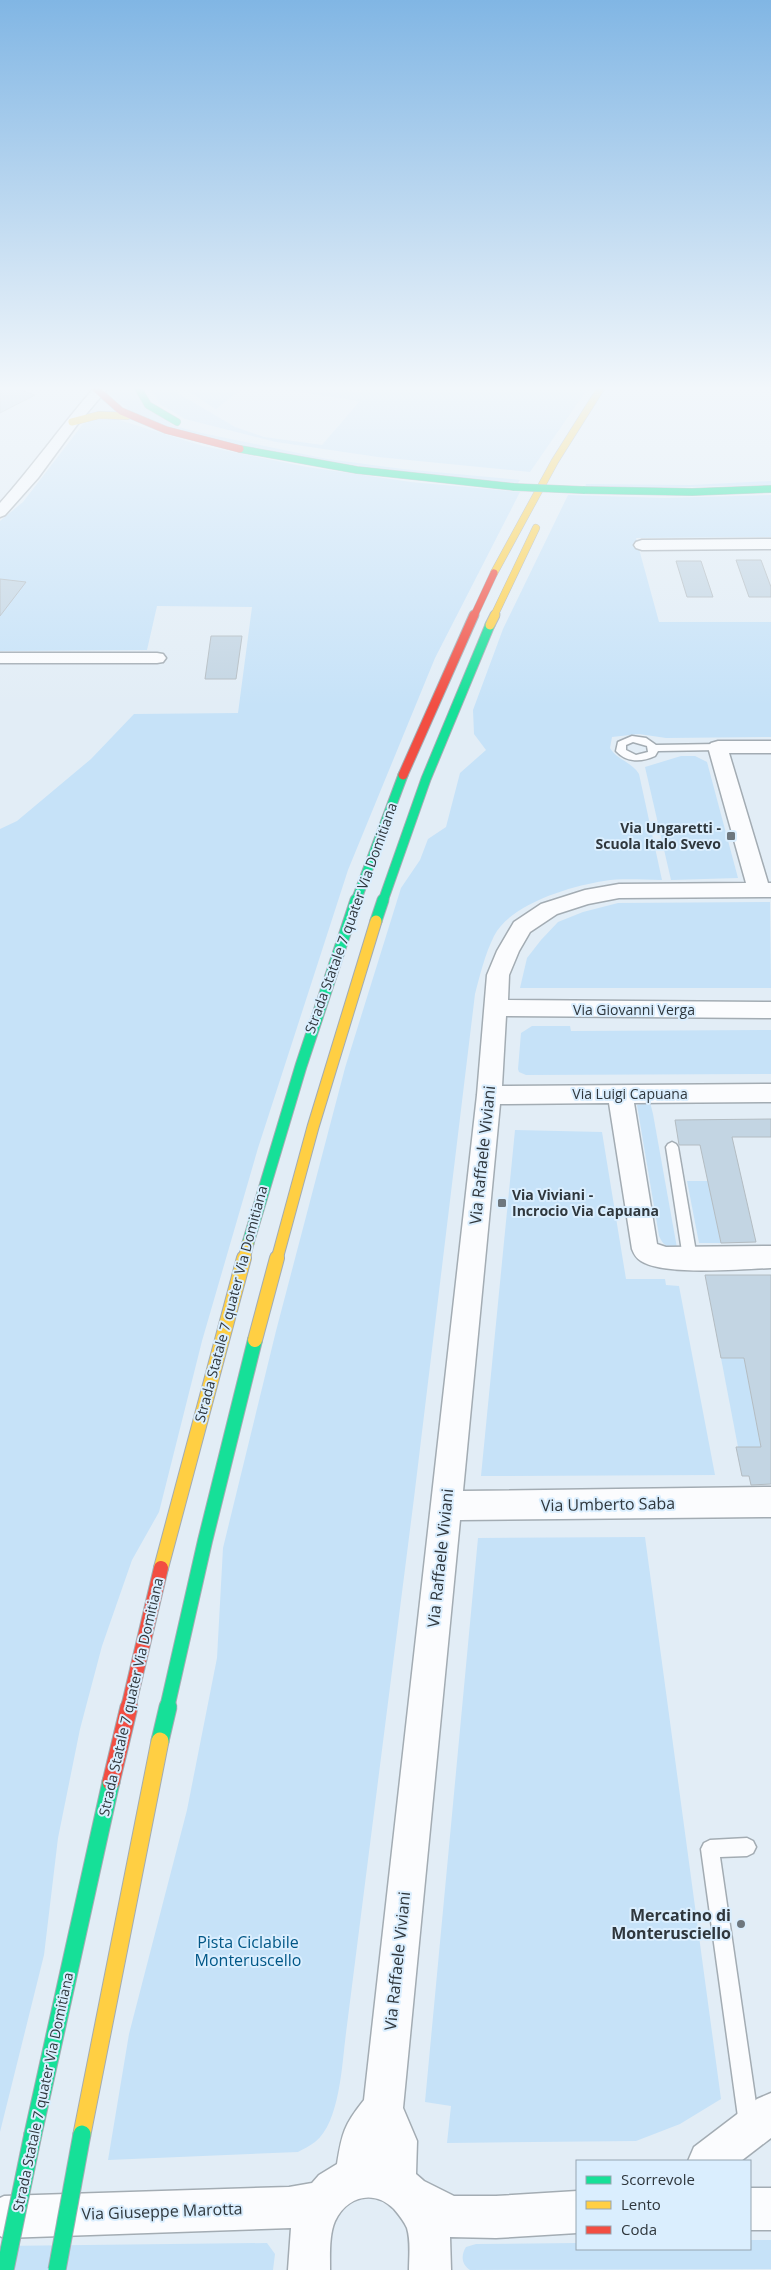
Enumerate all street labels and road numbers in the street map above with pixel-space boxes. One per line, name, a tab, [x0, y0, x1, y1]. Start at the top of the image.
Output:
street label: Strada Statale 7 quater Via Domitiana	[300, 800, 401, 1036]
street label: Via Giovanni Verga	[573, 1000, 695, 1019]
street label: Via Raffaele Viviani	[464, 1084, 500, 1226]
street label: Via Luigi Capuana	[572, 1084, 688, 1103]
street label: Strada Statale 7 quater Via Domitiana	[190, 1183, 271, 1424]
street label: Via Raffaele Viviani	[422, 1487, 458, 1629]
street label: Via Umberto Saba	[541, 1492, 675, 1516]
street label: Strada Statale 7 quater Via Domitiana	[94, 1576, 167, 1818]
street label: Via Raffaele Viviani	[379, 1890, 415, 2032]
street label: Strada Statale 7 quater Via Domitiana	[8, 1970, 77, 2213]
street label: Via Giuseppe Marotta	[81, 2197, 243, 2225]

